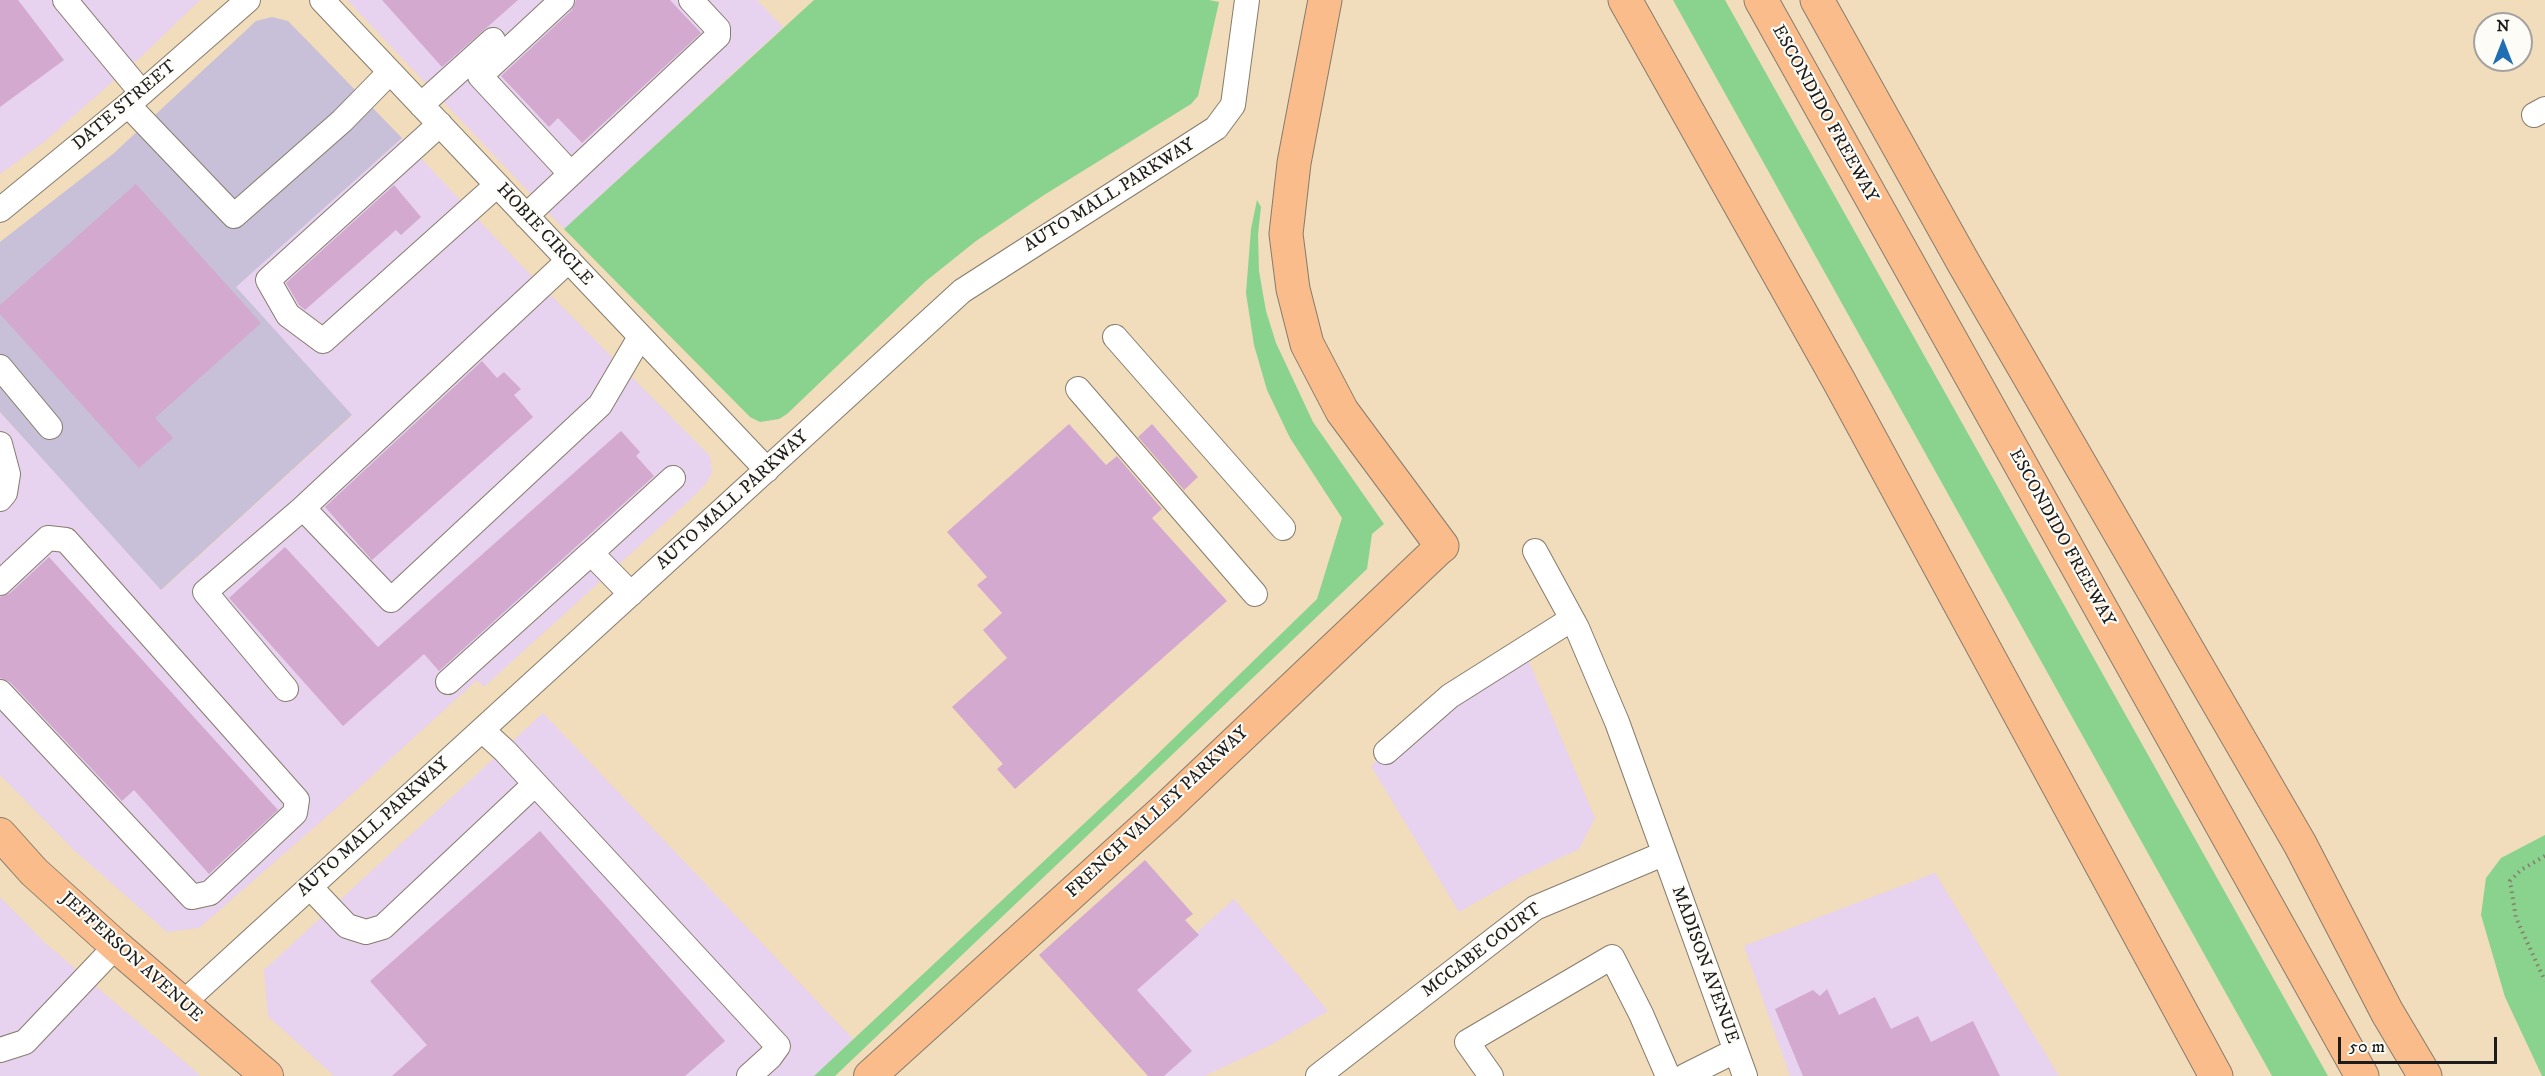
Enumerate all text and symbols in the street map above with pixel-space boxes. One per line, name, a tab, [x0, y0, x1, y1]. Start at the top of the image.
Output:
north arrow	[2473, 12, 2533, 72]
text: N	[2496, 16, 2510, 36]
street label: ESCONDIDO FREEWAY	[1766, 22, 1882, 206]
street label: DATE STREET	[69, 56, 181, 156]
street label: AUTO MALL PARKWAY	[1021, 135, 1199, 257]
street label: HOBIE CIRCLE	[491, 179, 597, 291]
street label: AUTO MALL PARKWAY	[652, 427, 814, 575]
street label: ESCONDIDO FREEWAY	[2003, 446, 2119, 630]
street label: FRENCH VALLEY PARKWAY	[1062, 723, 1254, 903]
street label: AUTO MALL PARKWAY	[293, 754, 455, 902]
street label: MADISON AVENUE	[1666, 883, 1742, 1047]
street label: JEFFERSON AVENUE	[55, 888, 207, 1028]
street label: MCCABE COURT	[1418, 899, 1546, 1003]
scale bar	[2341, 1025, 2500, 1063]
text: 50 m	[2349, 1036, 2385, 1058]

